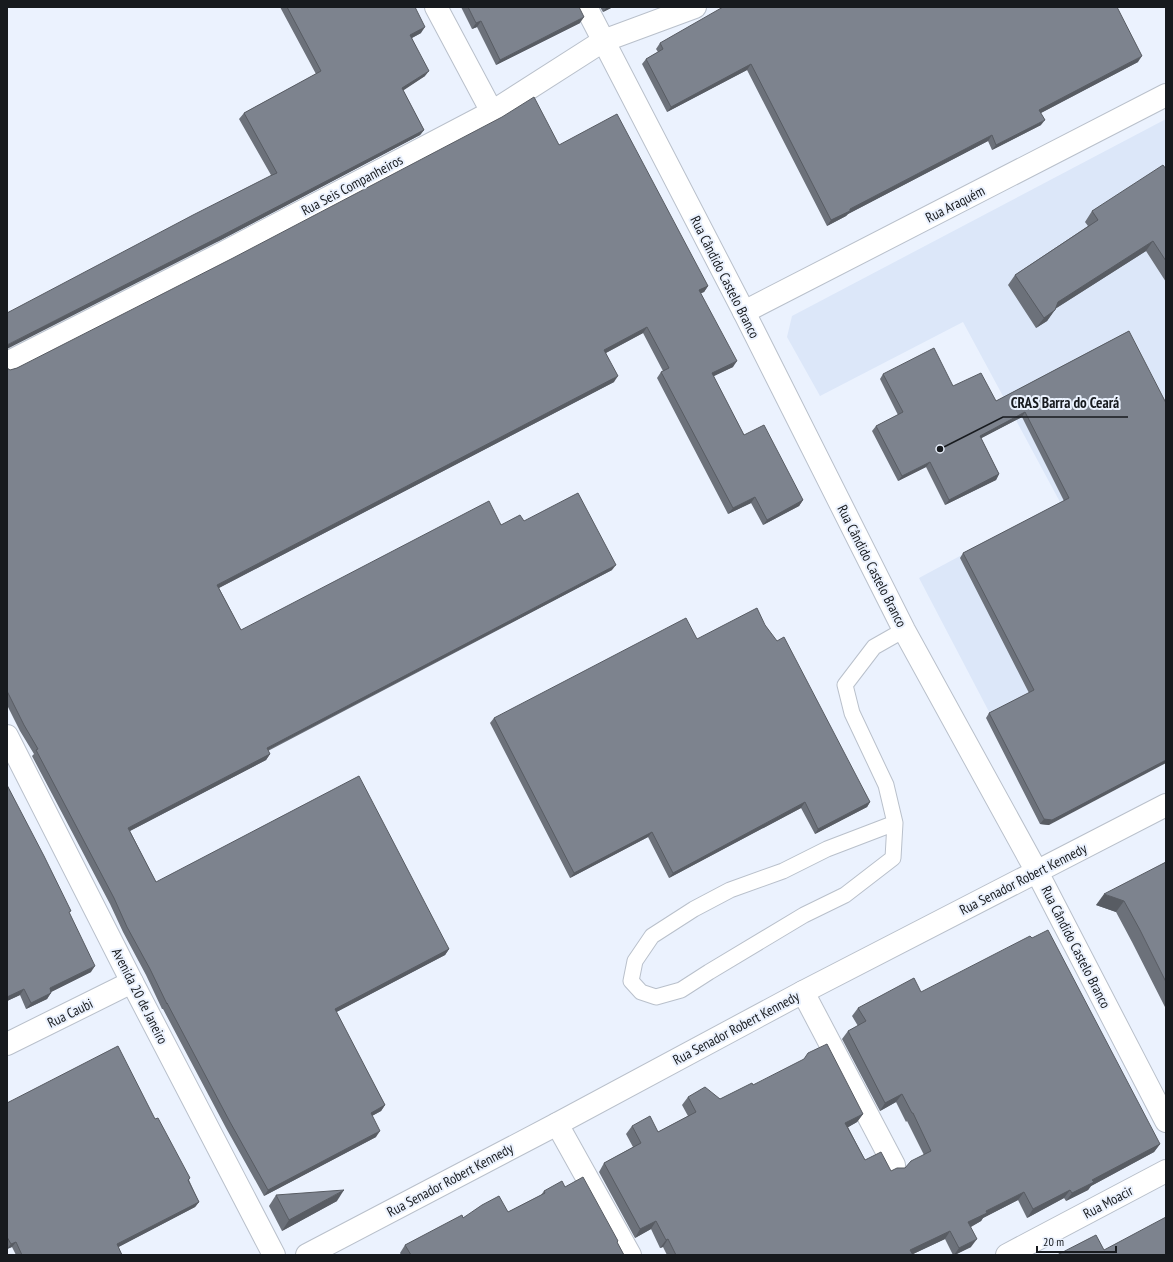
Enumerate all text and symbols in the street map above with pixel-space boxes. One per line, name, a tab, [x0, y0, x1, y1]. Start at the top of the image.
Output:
street label: Rua Seis Companheiros	[298, 151, 406, 219]
street label: Rua Araquém	[922, 181, 988, 227]
street label: Rua Cândido Castelo Branco	[686, 213, 764, 341]
callout: CRAS Barra do Ceará	[1003, 390, 1128, 417]
text: CRAS Barra do Ceará	[1011, 393, 1119, 412]
street label: Rua Cândido Castelo Branco	[833, 502, 911, 630]
street label: Rua Senador Robert Kennedy	[956, 839, 1090, 919]
street label: Rua Cândido Castelo Branco	[1037, 883, 1115, 1011]
street label: Avenida 20 de Janeiro	[108, 945, 172, 1047]
street label: Rua Senador Robert Kennedy	[670, 987, 803, 1069]
street label: Rua Caubi	[44, 994, 96, 1032]
street label: Rua Senador Robert Kennedy	[384, 1139, 517, 1221]
street label: Rua Moacir	[1080, 1181, 1136, 1223]
scale bar	[1037, 1228, 1116, 1254]
text: 20 m	[1043, 1234, 1064, 1249]

